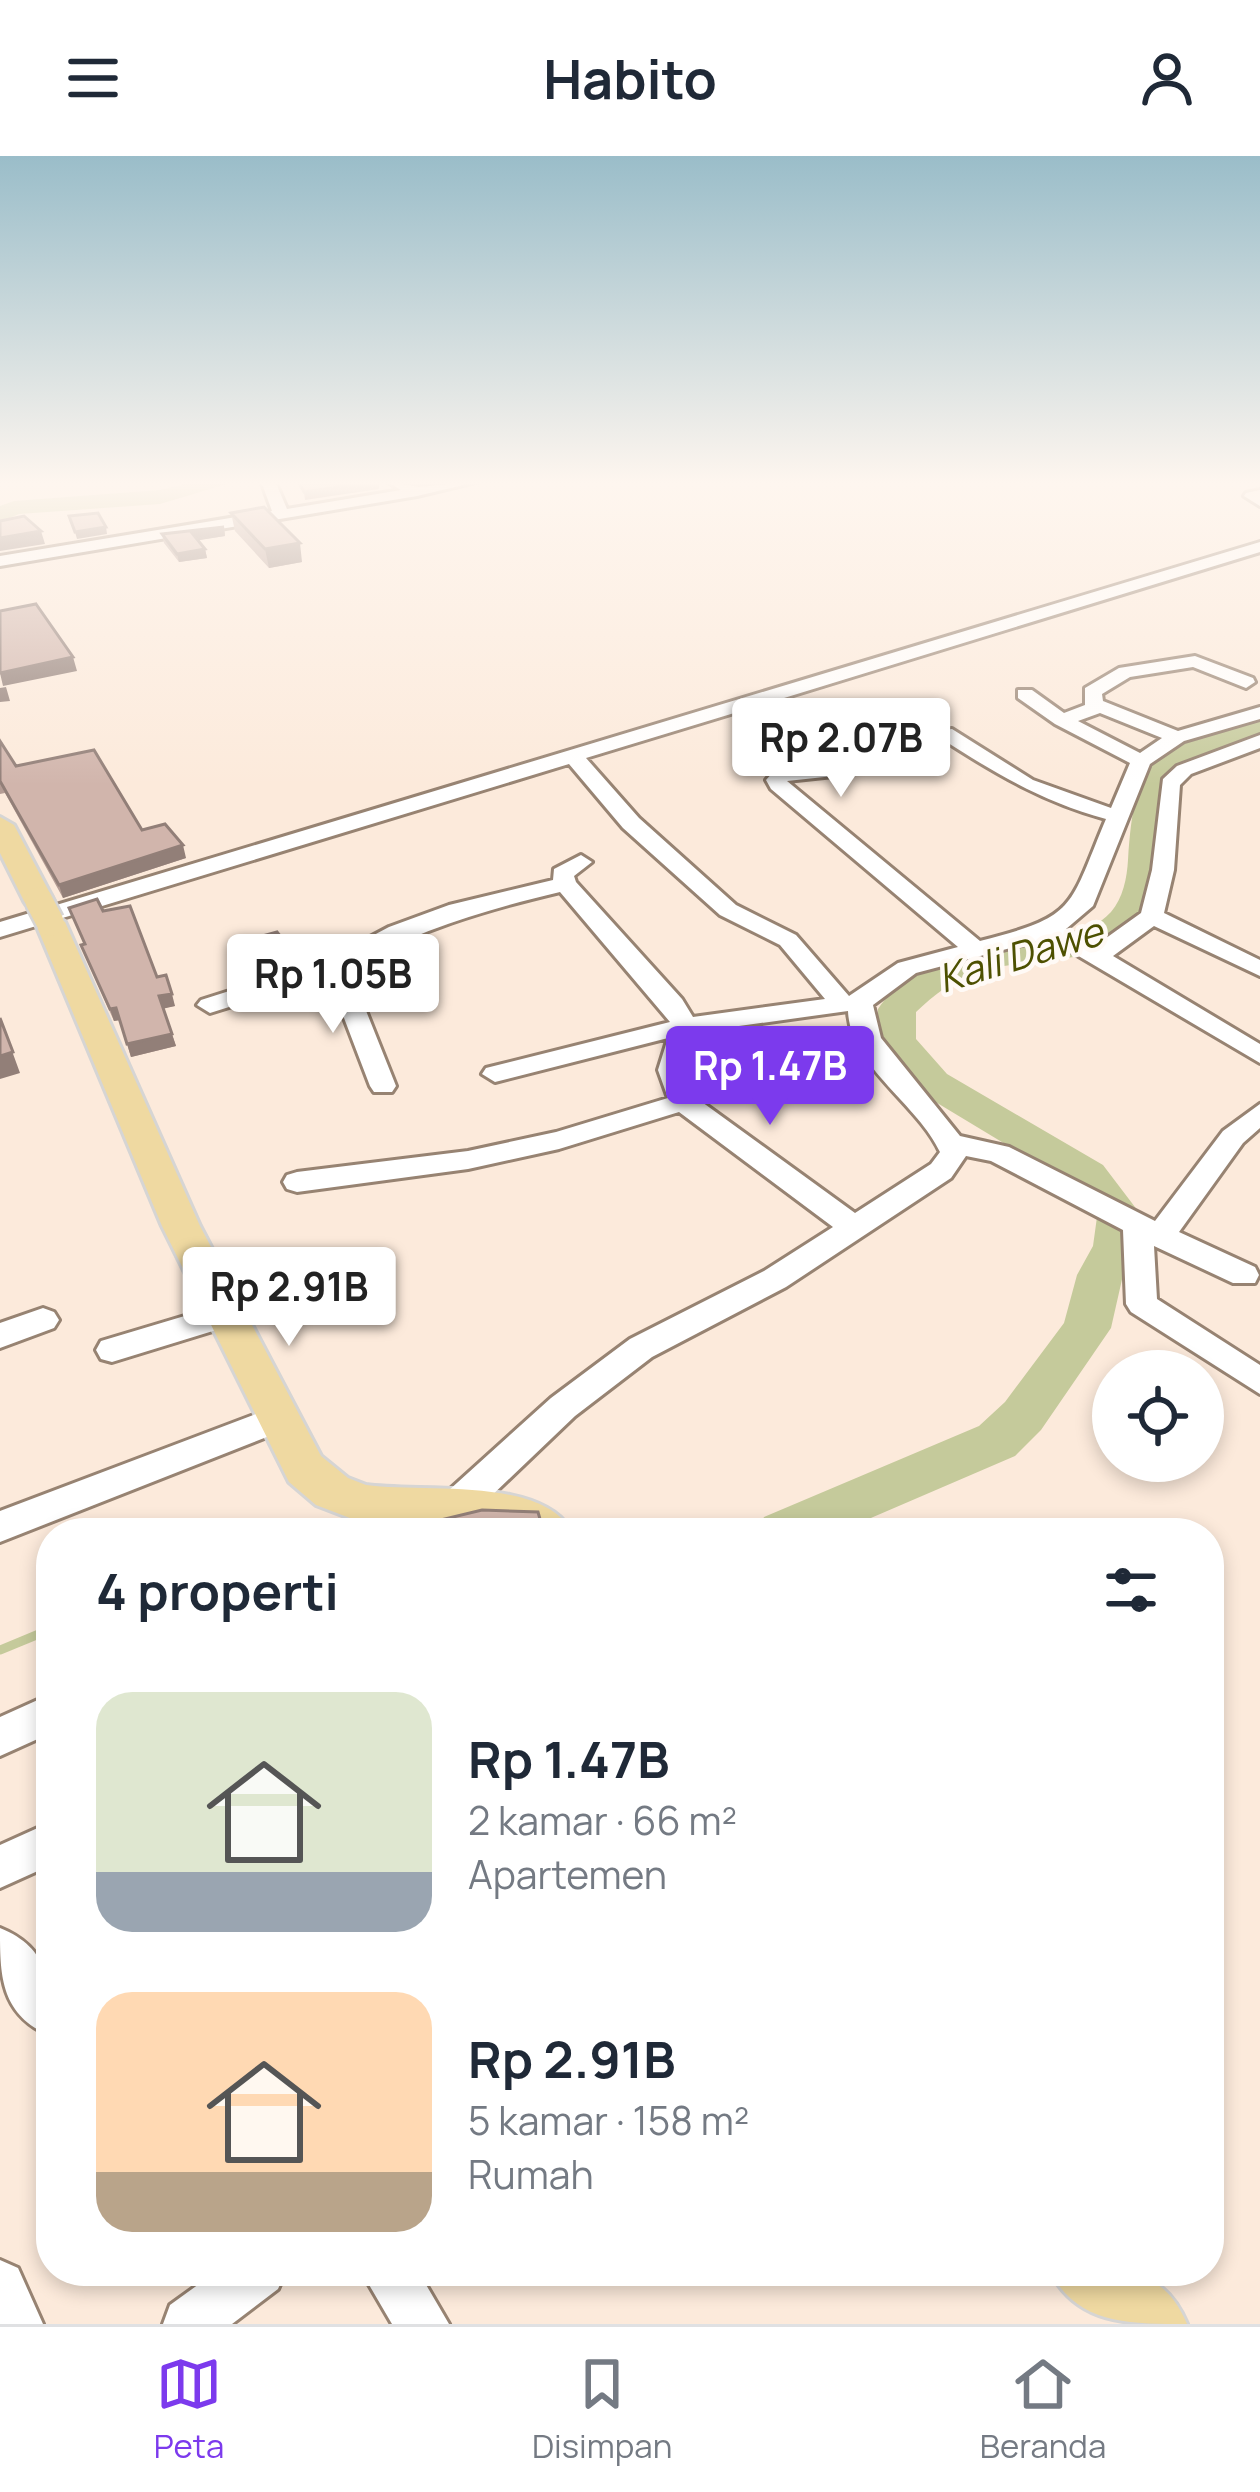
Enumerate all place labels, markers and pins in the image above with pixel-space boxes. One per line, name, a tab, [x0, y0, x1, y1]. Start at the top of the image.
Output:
pin: Rp 2.07B	[717, 698, 965, 800]
pin: Rp 1.05B	[209, 934, 457, 1036]
pin: Rp 1.47B	[646, 1026, 894, 1128]
pin: Rp 2.91B	[165, 1247, 413, 1349]

